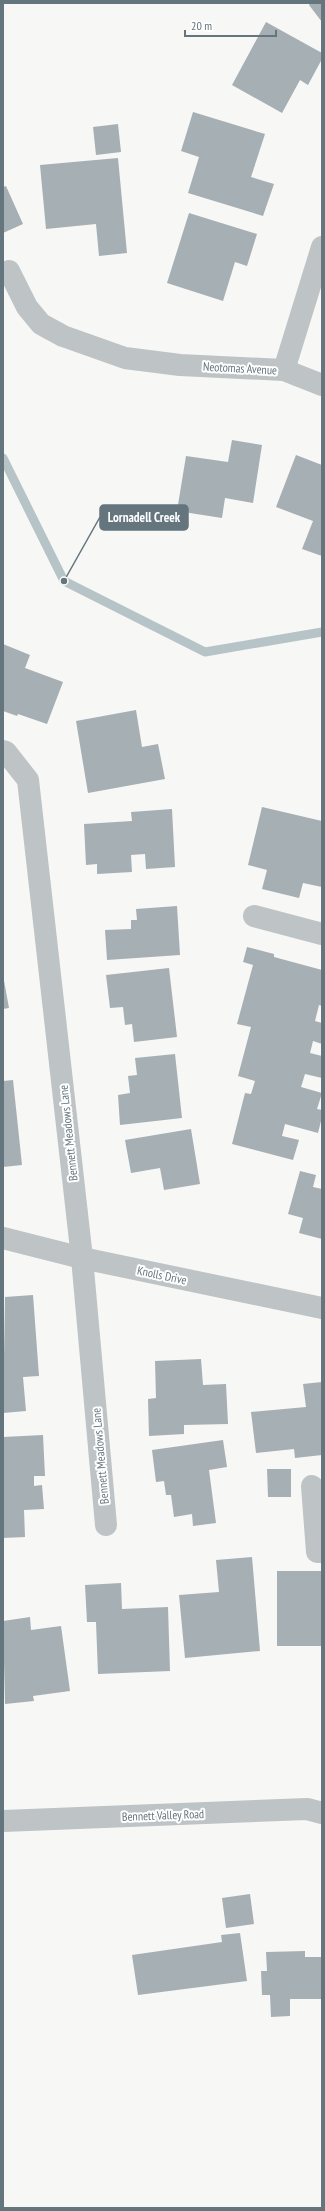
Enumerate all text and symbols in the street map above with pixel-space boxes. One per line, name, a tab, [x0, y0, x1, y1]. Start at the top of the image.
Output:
scale bar	[185, 12, 276, 38]
text: 20 m	[191, 18, 212, 33]
street label: Neotomas Avenue	[203, 359, 277, 377]
callout: Lornadell Creek	[100, 505, 188, 530]
text: Lornadell Creek	[108, 509, 181, 526]
street label: Bennett Meadows Lane	[55, 1084, 80, 1182]
street label: Knolls Drive	[136, 1262, 188, 1288]
street label: Bennett Meadows Lane	[88, 1407, 112, 1505]
street label: Bennett Valley Road	[122, 1806, 204, 1824]

